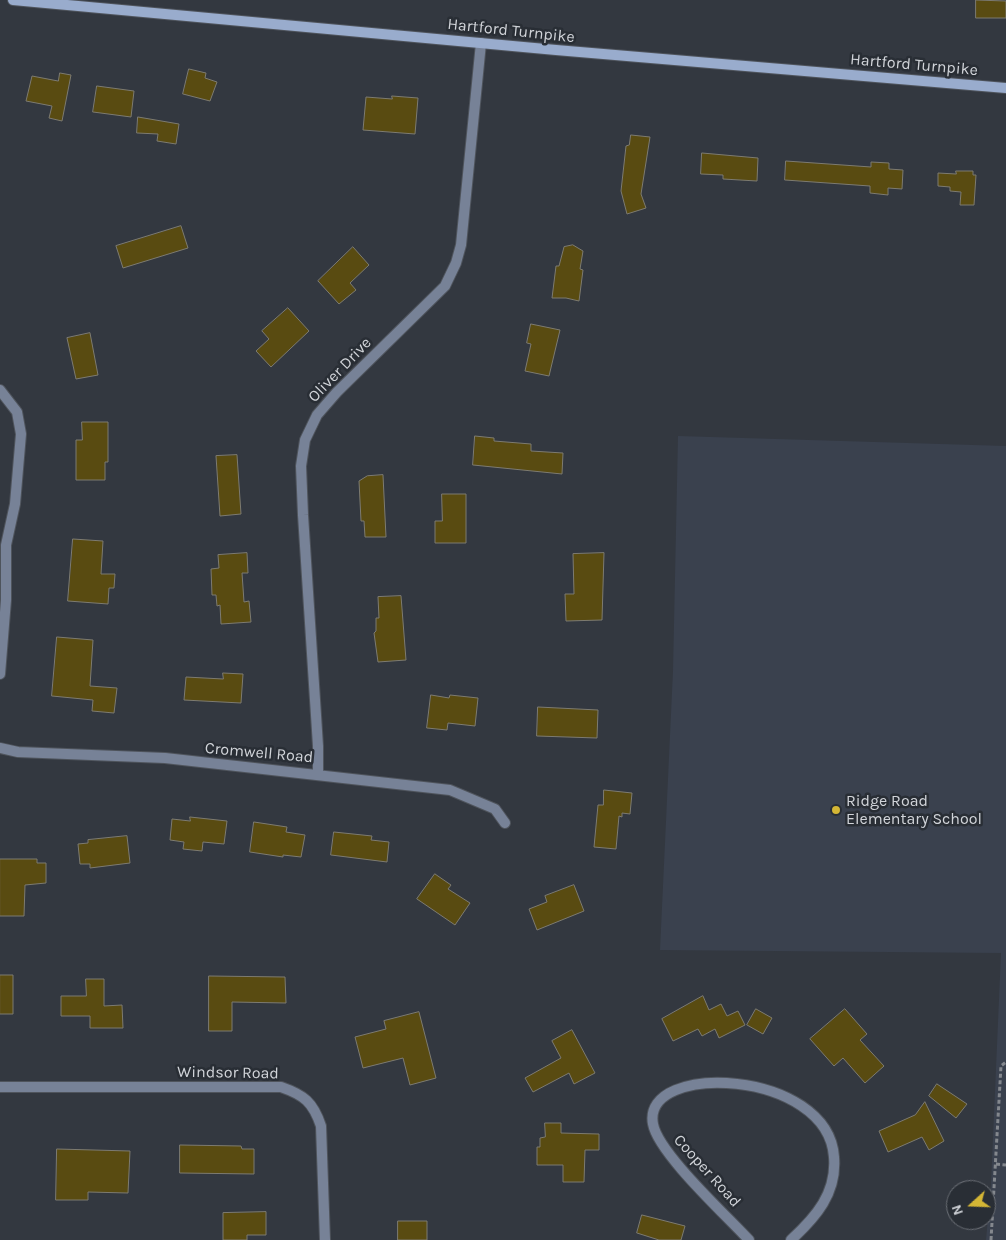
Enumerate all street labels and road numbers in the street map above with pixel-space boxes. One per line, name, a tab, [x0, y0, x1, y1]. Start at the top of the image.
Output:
street label: Hartford Turnpike	[446, 15, 576, 47]
street label: Hartford Turnpike	[849, 50, 979, 80]
street label: Oliver Drive	[304, 334, 376, 406]
street label: Cromwell Road	[204, 739, 314, 767]
street label: Windsor Road	[177, 1063, 279, 1083]
street label: Cooper Road	[669, 1131, 745, 1211]

